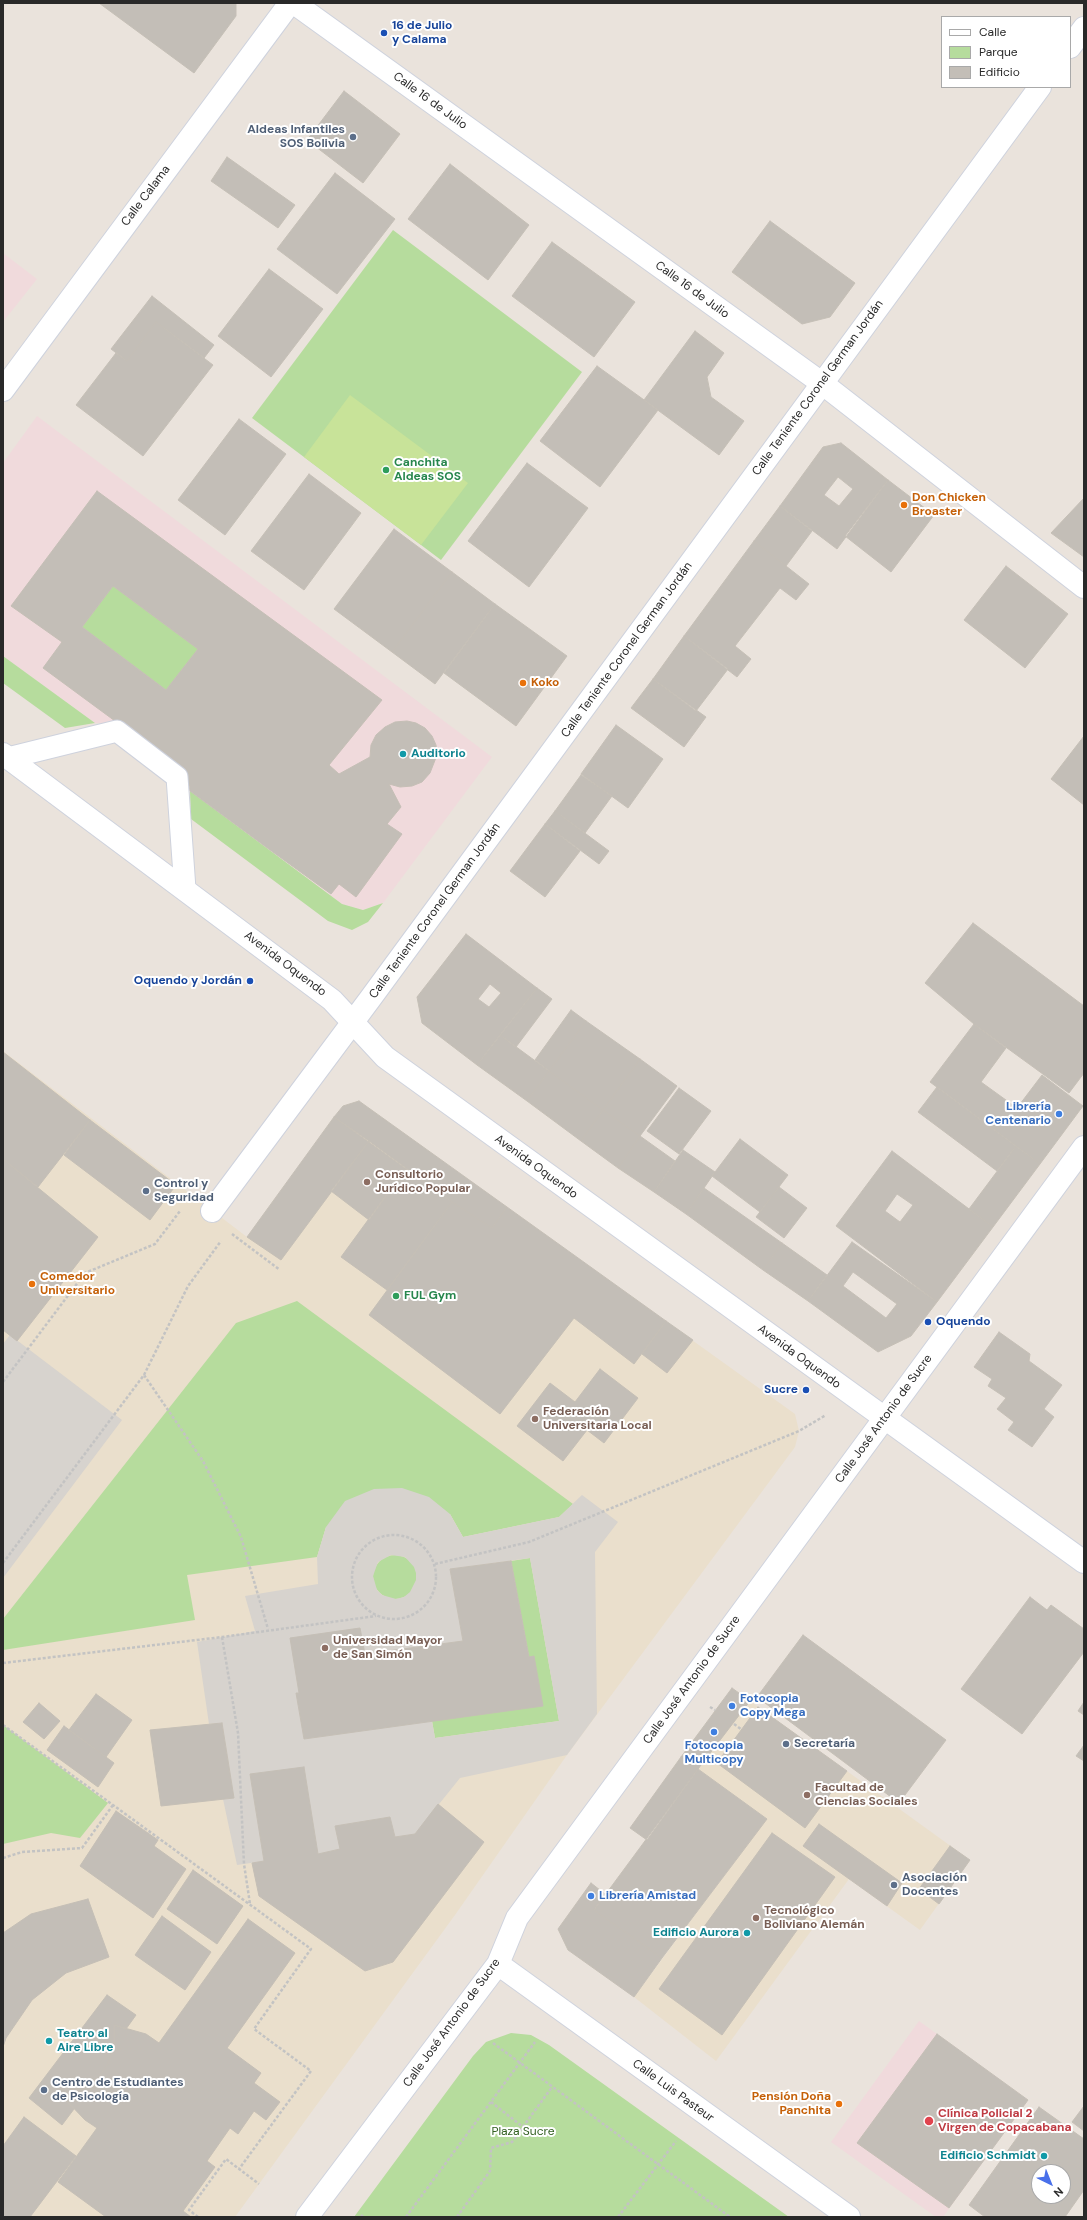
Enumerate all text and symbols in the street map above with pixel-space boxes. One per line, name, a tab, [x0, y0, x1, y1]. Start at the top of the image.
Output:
legend	[941, 16, 1071, 88]
place label: 16 de Julio y Calama	[392, 19, 452, 47]
text: Calle	[979, 24, 1006, 40]
marker: 16 de Julio y Calama	[379, 28, 389, 38]
text: Parque	[979, 44, 1018, 60]
text: Edificio	[979, 64, 1020, 80]
street label: Calle 16 de Julio	[390, 69, 470, 133]
place label: Aldeas Infantiles SOS Bolivia	[247, 123, 345, 151]
marker: Aldeas Infantiles SOS Bolivia	[348, 132, 358, 142]
street label: Calle Calama	[119, 163, 173, 229]
street label: Calle 16 de Julio	[652, 258, 732, 322]
street label: Calle Teniente Coronel German Jordán	[749, 297, 887, 479]
place label: Canchita Aldeas SOS	[394, 456, 461, 484]
marker: Canchita Aldeas SOS	[381, 465, 391, 475]
place label: Don Chicken Broaster	[912, 491, 986, 519]
marker: Don Chicken Broaster	[899, 500, 909, 510]
street label: Calle Teniente Coronel German Jordán	[558, 559, 696, 741]
place label: Koko	[531, 676, 559, 690]
marker: Koko	[518, 678, 528, 688]
place label: Auditorio	[411, 747, 466, 761]
marker: Auditorio	[398, 749, 408, 759]
street label: Calle Teniente Coronel German Jordán	[366, 820, 504, 1002]
street label: Avenida Oquendo	[241, 928, 329, 1000]
place label: Oquendo y Jordán	[134, 974, 242, 988]
marker: Oquendo y Jordán	[245, 976, 255, 986]
place label: Librería Centenario	[985, 1100, 1051, 1128]
marker: Librería Centenario	[1054, 1109, 1064, 1119]
street label: Avenida Oquendo	[492, 1132, 580, 1202]
place label: Consultorio Jurídico Popular	[375, 1168, 470, 1196]
place label: Control y Seguridad	[154, 1177, 214, 1205]
marker: Consultorio Jurídico Popular	[362, 1177, 372, 1187]
marker: Control y Seguridad	[141, 1186, 151, 1196]
place label: Comedor Universitario	[40, 1270, 115, 1298]
marker: Comedor Universitario	[27, 1279, 37, 1289]
place label: FUL Gym	[404, 1289, 456, 1303]
marker: FUL Gym	[391, 1291, 401, 1301]
place label: Oquendo	[936, 1315, 990, 1329]
marker: Oquendo	[923, 1317, 933, 1327]
street label: Avenida Oquendo	[755, 1322, 843, 1392]
street label: Calle José Antonio de Sucre	[832, 1352, 936, 1486]
place label: Sucre	[764, 1383, 798, 1397]
marker: Sucre	[801, 1385, 811, 1395]
place label: Federación Universitaria Local	[543, 1405, 652, 1433]
marker: Federación Universitaria Local	[530, 1414, 540, 1424]
street label: Calle José Antonio de Sucre	[640, 1613, 744, 1747]
place label: Universidad Mayor de San Simón	[333, 1634, 442, 1662]
marker: Universidad Mayor de San Simón	[320, 1643, 330, 1653]
place label: Fotocopia Copy Mega	[740, 1692, 805, 1720]
marker: Fotocopia Copy Mega	[727, 1701, 737, 1711]
marker: Fotocopia Multicopy	[709, 1727, 719, 1737]
place label: Secretaría	[794, 1737, 855, 1751]
place label: Fotocopia Multicopy	[685, 1739, 743, 1767]
marker: Secretaría	[781, 1739, 791, 1749]
place label: Facultad de Ciencias Sociales	[815, 1781, 918, 1809]
marker: Facultad de Ciencias Sociales	[802, 1790, 812, 1800]
place label: Asociación Docentes	[902, 1871, 967, 1899]
marker: Asociación Docentes	[889, 1880, 899, 1890]
place label: Librería Amistad	[599, 1889, 696, 1903]
marker: Librería Amistad	[586, 1891, 596, 1901]
place label: Tecnológico Boliviano Alemán	[764, 1904, 865, 1932]
marker: Tecnológico Boliviano Alemán	[751, 1913, 761, 1923]
place label: Edificio Aurora	[653, 1926, 739, 1940]
marker: Edificio Aurora	[742, 1928, 752, 1938]
street label: Calle José Antonio de Sucre	[400, 1956, 504, 2090]
place label: Teatro al Aire Libre	[57, 2027, 114, 2055]
marker: Teatro al Aire Libre	[44, 2036, 54, 2046]
street label: Calle Luis Pasteur	[629, 2057, 717, 2125]
place label: Centro de Estudiantes de Psicología	[52, 2076, 184, 2104]
marker: Centro de Estudiantes de Psicología	[39, 2085, 49, 2095]
place label: Pensión Doña Panchita	[752, 2090, 831, 2118]
marker: Pensión Doña Panchita	[834, 2099, 844, 2109]
place label: Clínica Policial 2 Virgen de Copacabana	[938, 2107, 1071, 2135]
marker: Clínica Policial 2 Virgen de Copacabana	[923, 2115, 935, 2127]
park label: Plaza Sucre	[491, 2125, 555, 2139]
place label: Edificio Schmidt	[940, 2149, 1036, 2163]
marker: Edificio Schmidt	[1039, 2151, 1049, 2161]
north arrow	[1031, 2164, 1071, 2204]
text: N	[1051, 2184, 1066, 2200]

